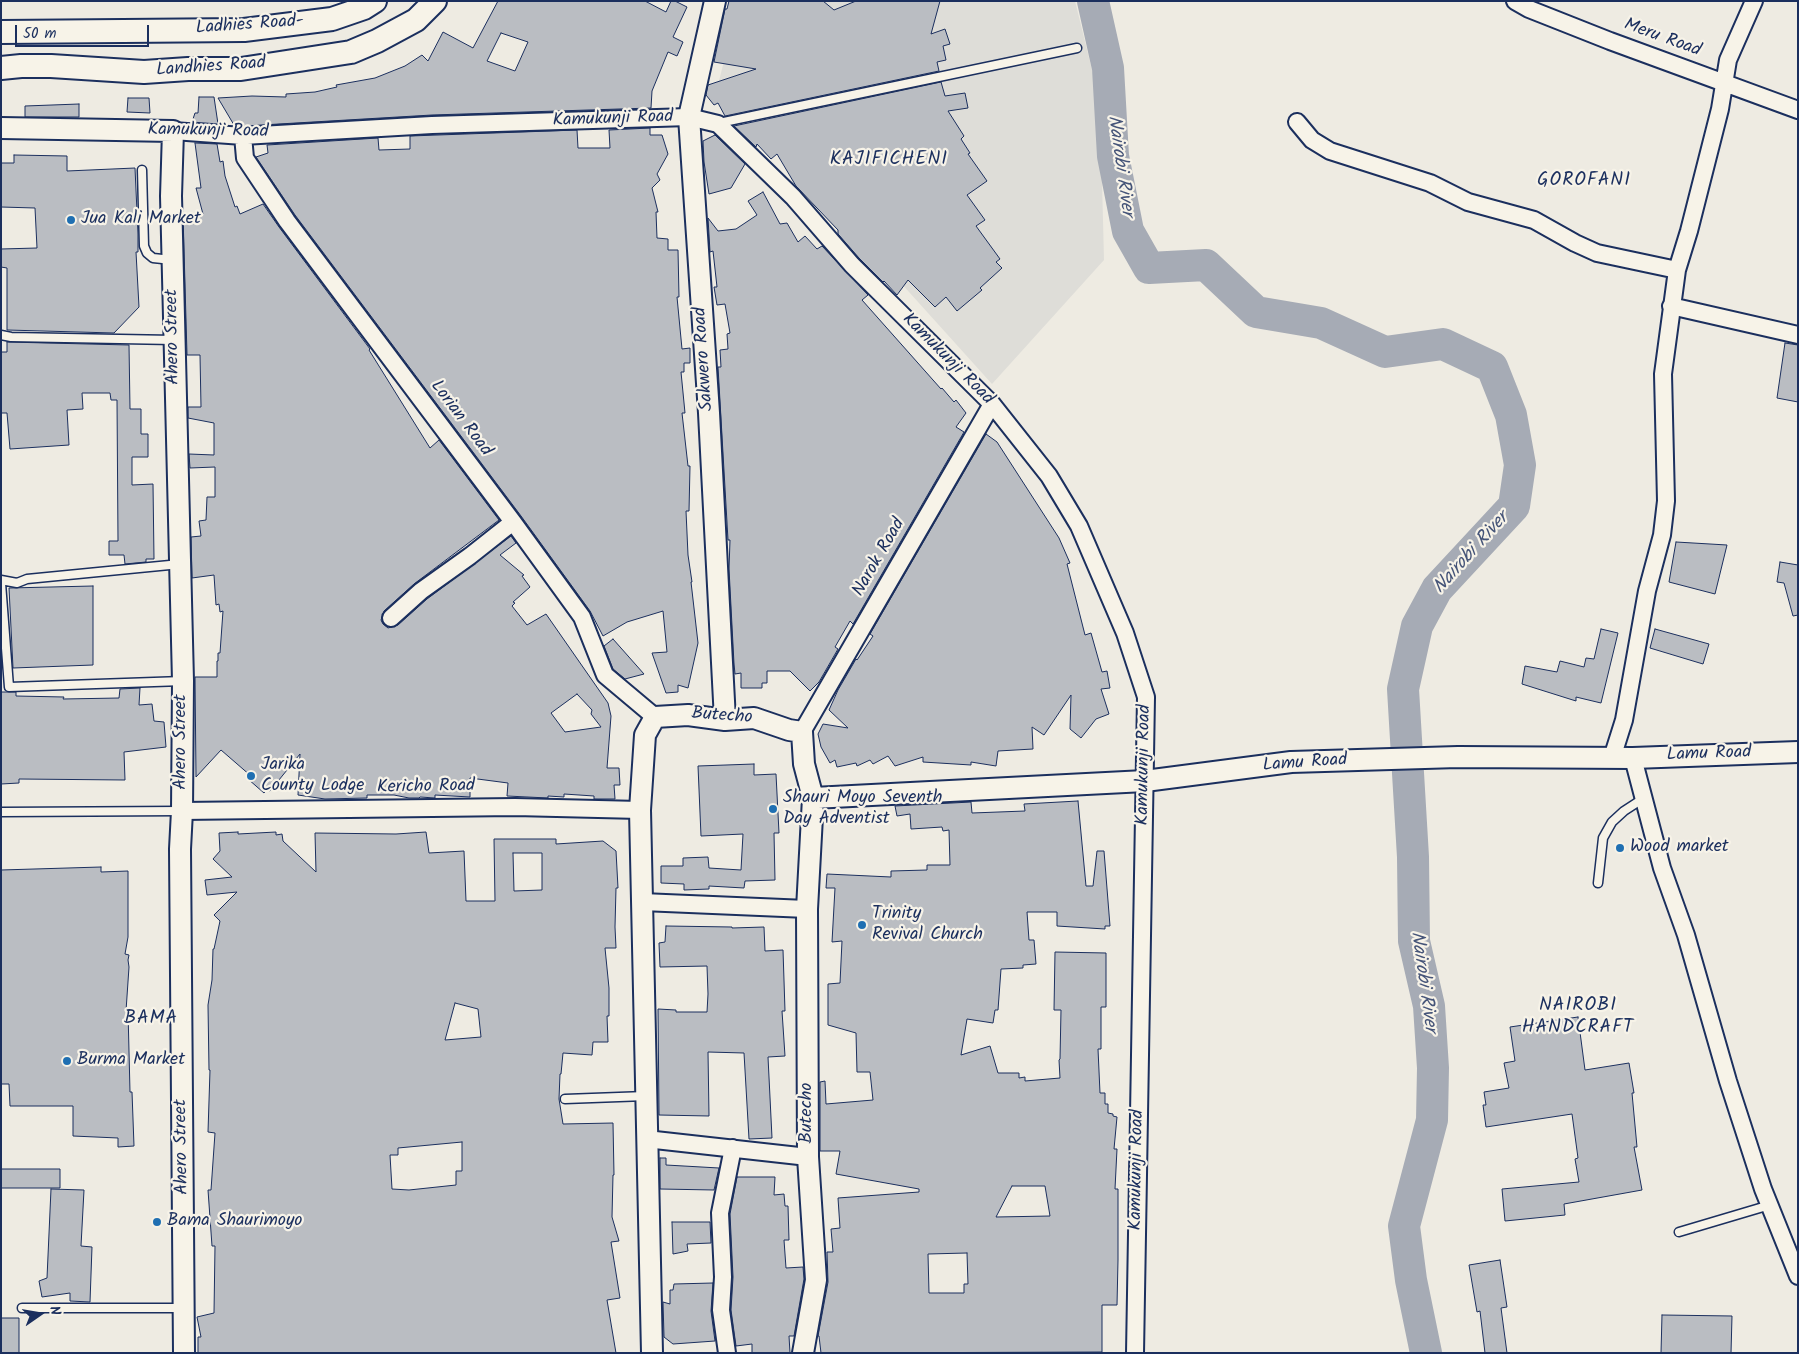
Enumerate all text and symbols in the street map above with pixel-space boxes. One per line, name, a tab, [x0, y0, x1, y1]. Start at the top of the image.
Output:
street label: Ladhies Road-	[195, 11, 305, 41]
scale bar	[18, 15, 151, 47]
street label: Meru Road	[1621, 15, 1703, 63]
text: 50 m	[23, 22, 57, 46]
street label: Landhies Road	[155, 53, 267, 83]
street label: Kamukunji Road	[552, 107, 674, 133]
water label: Nairobi River	[1101, 114, 1137, 218]
street label: Kamukunji Road	[147, 120, 269, 144]
district label: KAJIFICHENI	[828, 150, 950, 172]
district label: GOROFANI	[1536, 171, 1632, 193]
place label: Jua Kali Market	[81, 209, 201, 231]
marker: Jua Kali Market	[65, 214, 77, 226]
street label: Ahero Street	[162, 289, 186, 385]
street label: Sakwero Road	[691, 306, 719, 412]
street label: Kamukunji Road	[897, 310, 997, 410]
street label: Lorian Road	[424, 377, 496, 461]
water label: Nairobi River	[1429, 509, 1515, 599]
street label: Narok Road	[849, 515, 911, 601]
street label: Ahero Street	[171, 694, 193, 790]
street label: Butecho	[691, 704, 753, 730]
street label: Kamukunji Road	[1133, 704, 1157, 826]
street label: Lamu Road	[1666, 743, 1752, 767]
street label: Lamu Road	[1262, 750, 1348, 778]
place label: Jarika County Lodge	[261, 755, 364, 798]
marker: Jarika County Lodge	[245, 770, 257, 782]
street label: Kericho Road	[377, 776, 475, 800]
place label: Shauri Moyo Seventh Day Adventist	[783, 788, 942, 831]
marker: Shauri Moyo Seventh Day Adventist	[767, 803, 779, 815]
place label: Wood market	[1630, 837, 1729, 859]
marker: Wood market	[1614, 842, 1626, 854]
place label: Trinity Revival Church	[872, 904, 983, 946]
marker: Trinity Revival Church	[856, 919, 868, 931]
water label: Nairobi River	[1404, 930, 1440, 1034]
district label: NAIROBI HANDCRAFT	[1521, 996, 1635, 1040]
district label: BAMA	[123, 1009, 179, 1031]
place label: Burma Market	[77, 1050, 185, 1072]
marker: Burma Market	[61, 1055, 73, 1067]
street label: Butecho	[797, 1082, 819, 1144]
street label: Ahero Street	[171, 1099, 195, 1195]
street label: Kamukunji Road	[1126, 1109, 1150, 1231]
place label: Bama Shaurimoyo	[167, 1211, 303, 1233]
marker: Bama Shaurimoyo	[151, 1216, 163, 1228]
north arrow	[15, 1289, 65, 1339]
text: N	[43, 1304, 66, 1317]

